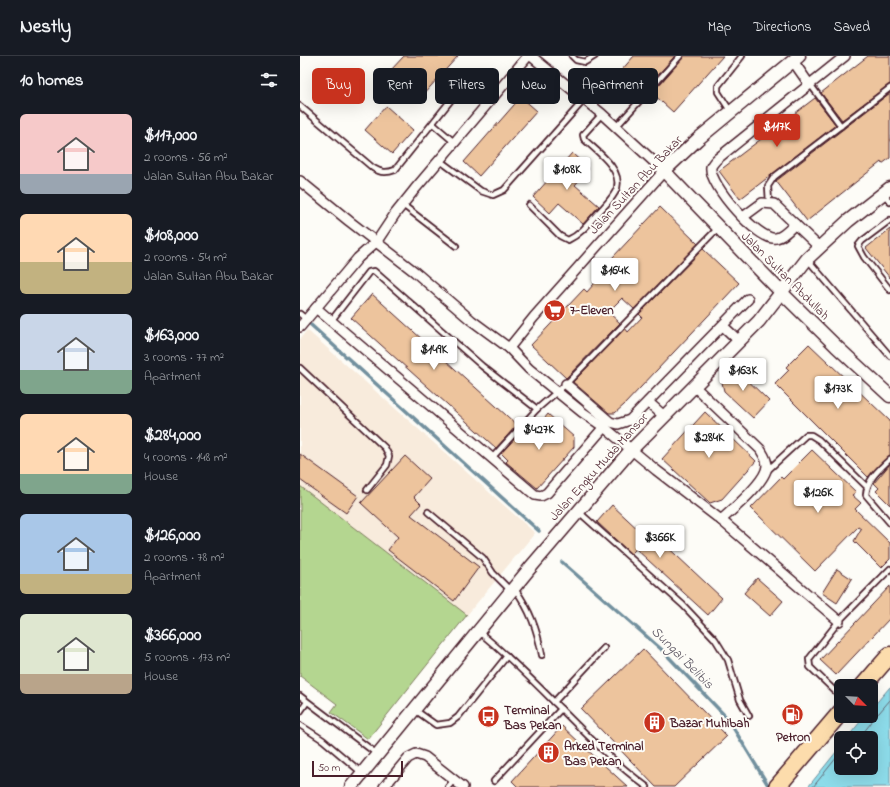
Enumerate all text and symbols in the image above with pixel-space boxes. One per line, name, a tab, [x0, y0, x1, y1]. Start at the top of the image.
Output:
text: Nestly	[20, 14, 71, 41]
text: Map	[708, 17, 731, 38]
text: Directions	[753, 17, 811, 38]
text: Saved	[833, 17, 870, 38]
text: 10 homes	[20, 68, 83, 93]
chip: Buy	[312, 68, 365, 104]
chip: Rent	[373, 68, 427, 104]
chip: Filters	[435, 68, 499, 104]
chip: New	[507, 68, 560, 104]
chip: Apartment	[568, 68, 658, 104]
icon: filters	[258, 69, 280, 91]
pin: $117K	[749, 114, 805, 148]
text: $117K	[763, 117, 791, 136]
text: $117,000	[144, 123, 197, 148]
icon: home	[52, 130, 100, 178]
street label: Jalan Sultan Abu Bakar	[585, 131, 688, 239]
text: 2 rooms · 56 m²	[144, 148, 228, 167]
pin: $108K	[539, 157, 595, 191]
text: $108K	[553, 160, 581, 179]
text: Jalan Sultan Abu Bakar	[144, 167, 273, 186]
text: $108,000	[144, 223, 198, 248]
street label: Jalan Sultan Abdullah	[736, 227, 834, 325]
icon: home	[52, 230, 100, 278]
text: 2 rooms · 54 m²	[144, 248, 227, 267]
pin: $164K	[587, 258, 643, 292]
text: $164K	[600, 261, 630, 280]
text: Jalan Sultan Abu Bakar	[144, 267, 273, 286]
supermarket icon: 7-Eleven	[542, 297, 568, 323]
place label: 7-Eleven	[570, 301, 614, 320]
text: $163,000	[144, 323, 199, 348]
icon: home	[52, 330, 100, 378]
pin: $149K	[406, 337, 462, 371]
text: $149K	[420, 340, 448, 359]
text: 3 rooms · 77 m²	[144, 348, 224, 367]
pin: $163K	[715, 358, 771, 392]
text: $163K	[728, 361, 758, 380]
text: Apartment	[144, 367, 201, 386]
pin: $173K	[810, 376, 866, 410]
text: $173K	[823, 379, 853, 398]
street label: Jalan Engku Muda Mansor	[545, 408, 654, 526]
pin: $427K	[511, 417, 567, 451]
text: $427K	[523, 420, 555, 439]
text: $284,000	[144, 423, 201, 448]
pin: $284K	[681, 425, 737, 459]
text: $284K	[694, 428, 724, 447]
icon: home	[52, 430, 100, 478]
text: 4 rooms · 148 m²	[144, 448, 228, 467]
text: House	[144, 467, 178, 486]
pin: $126K	[790, 480, 846, 514]
text: $126K	[803, 483, 833, 502]
text: $126,000	[144, 523, 201, 548]
pin: $366K	[632, 525, 688, 559]
text: $366K	[645, 528, 675, 547]
icon: home	[52, 530, 100, 578]
text: 2 rooms · 78 m²	[144, 548, 225, 567]
text: Apartment	[144, 567, 201, 586]
water label: Sungai Belibis	[646, 622, 719, 695]
text: $366,000	[144, 623, 201, 648]
icon: home	[52, 630, 100, 678]
text: 5 rooms · 173 m²	[144, 648, 230, 667]
text: House	[144, 667, 178, 686]
north arrow	[834, 679, 878, 723]
map controls	[834, 679, 878, 775]
place label: Terminal Bas Pekan	[503, 701, 562, 735]
fuel station icon: Petron	[780, 702, 806, 728]
bus stop icon: Terminal Bas Pekan	[475, 704, 501, 730]
building icon: Bazar Muhibah	[641, 710, 667, 736]
place label: Bazar Muhibah	[669, 714, 749, 733]
place label: Petron	[776, 728, 811, 747]
button: locate	[834, 731, 878, 775]
place label: Arked Terminal Bas Pekan	[563, 737, 643, 771]
building icon: Arked Terminal Bas Pekan	[536, 740, 562, 766]
scale bar	[312, 759, 403, 778]
text: 50 m	[318, 760, 340, 776]

